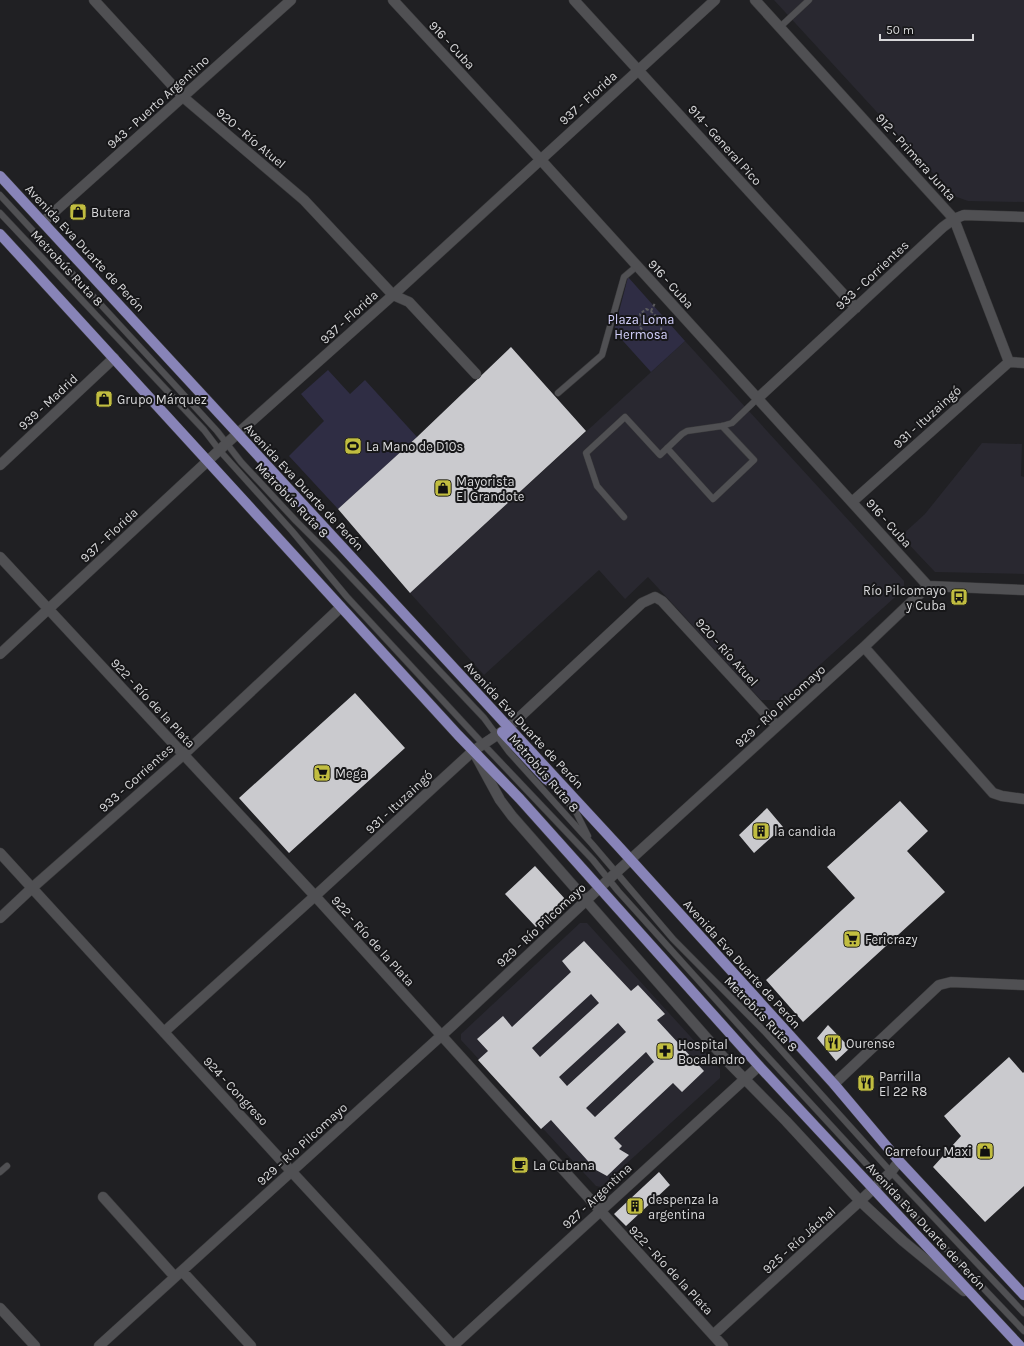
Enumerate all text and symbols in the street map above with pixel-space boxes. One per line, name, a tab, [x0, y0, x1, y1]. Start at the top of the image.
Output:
scale bar	[880, 16, 973, 42]
street label: 916 - Cuba	[426, 18, 478, 72]
text: 50 m	[886, 23, 914, 37]
street label: 943 - Puerto Argentino	[104, 52, 212, 152]
street label: 937 - Florida	[556, 68, 620, 128]
street label: 914 - General Pico	[685, 102, 765, 188]
street label: 920 - Río Atuel	[213, 105, 289, 171]
street label: 912 - Primera Junta	[873, 110, 959, 204]
street label: Avenida Eva Duarte de Perón	[22, 181, 148, 315]
shop icon: Butera	[68, 202, 88, 222]
place label: Butera	[91, 205, 130, 220]
street label: Metrobús Ruta 8	[28, 227, 106, 309]
street label: 933 - Corrientes	[832, 237, 912, 313]
street label: 916 - Cuba	[645, 256, 697, 312]
street label: 937 - Florida	[317, 287, 381, 347]
park label: Plaza Loma Hermosa	[608, 312, 674, 342]
street label: 939 - Madrid	[15, 371, 81, 433]
street label: 931 - Ituzaingó	[890, 383, 964, 451]
shop icon: Grupo Márquez	[94, 389, 114, 409]
place label: Grupo Márquez	[117, 392, 207, 408]
street label: Avenida Eva Duarte de Perón	[241, 420, 367, 554]
sports icon: La Mano de D10s	[343, 436, 363, 456]
place label: La Mano de D10s	[366, 439, 464, 454]
street label: Metrobús Ruta 8	[252, 459, 332, 541]
place label: Mayorista El Grandote	[456, 474, 525, 504]
shop icon: Mayorista El Grandote	[433, 478, 453, 498]
street label: 916 - Cuba	[863, 495, 915, 551]
street label: 937 - Florida	[77, 505, 141, 565]
place label: Río Pilcomayo y Cuba	[863, 583, 946, 613]
bus stop icon: Río Pilcomayo y Cuba	[949, 587, 969, 607]
street label: 920 - Río Atuel	[693, 615, 761, 689]
street label: 922 - Río de la Plata	[108, 655, 198, 751]
street label: Avenida Eva Duarte de Perón	[461, 658, 587, 792]
street label: 929 - Río Pilcomayo	[732, 662, 828, 750]
street label: Metrobús Ruta 8	[506, 731, 582, 815]
street label: 933 - Corrientes	[96, 741, 176, 815]
supermarket icon: Mega	[312, 763, 332, 783]
place label: Mega	[335, 766, 367, 781]
street label: 931 - Ituzaingó	[362, 767, 436, 837]
building icon: la candida	[751, 821, 771, 841]
place label: la candida	[774, 824, 836, 839]
street label: 929 - Río Pilcomayo	[493, 880, 589, 970]
street label: 922 - Río de la Plata	[328, 893, 418, 989]
street label: Avenida Eva Duarte de Perón	[680, 897, 804, 1031]
supermarket icon: Fericrazy	[842, 929, 862, 949]
place label: Fericrazy	[865, 932, 917, 947]
street label: Metrobús Ruta 8	[721, 973, 801, 1055]
restaurant icon: Ourense	[823, 1033, 843, 1053]
place label: Ourense	[846, 1036, 895, 1051]
place label: Hospital Bocalandro	[678, 1037, 745, 1067]
pharmacy icon: Hospital Bocalandro	[655, 1041, 675, 1061]
street label: 924 - Congreso	[200, 1053, 272, 1129]
place label: Parrilla El 22 R8	[879, 1069, 927, 1099]
restaurant icon: Parrilla El 22 R8	[856, 1073, 876, 1093]
street label: 929 - Río Pilcomayo	[254, 1100, 350, 1188]
shop icon: Carrefour Maxi	[975, 1141, 995, 1161]
place label: Carrefour Maxi	[885, 1144, 972, 1159]
cafe icon: La Cubana	[510, 1155, 530, 1175]
place label: La Cubana	[533, 1158, 595, 1173]
street label: Avenida Eva Duarte de Perón	[863, 1159, 989, 1293]
street label: 927 - Argentina	[559, 1160, 635, 1232]
place label: despenza la argentina	[648, 1192, 719, 1222]
building icon: despenza la argentina	[625, 1196, 645, 1216]
street label: 925 - Río Jáchal	[759, 1203, 839, 1277]
street label: 922 - Río de la Plata	[626, 1222, 716, 1318]

